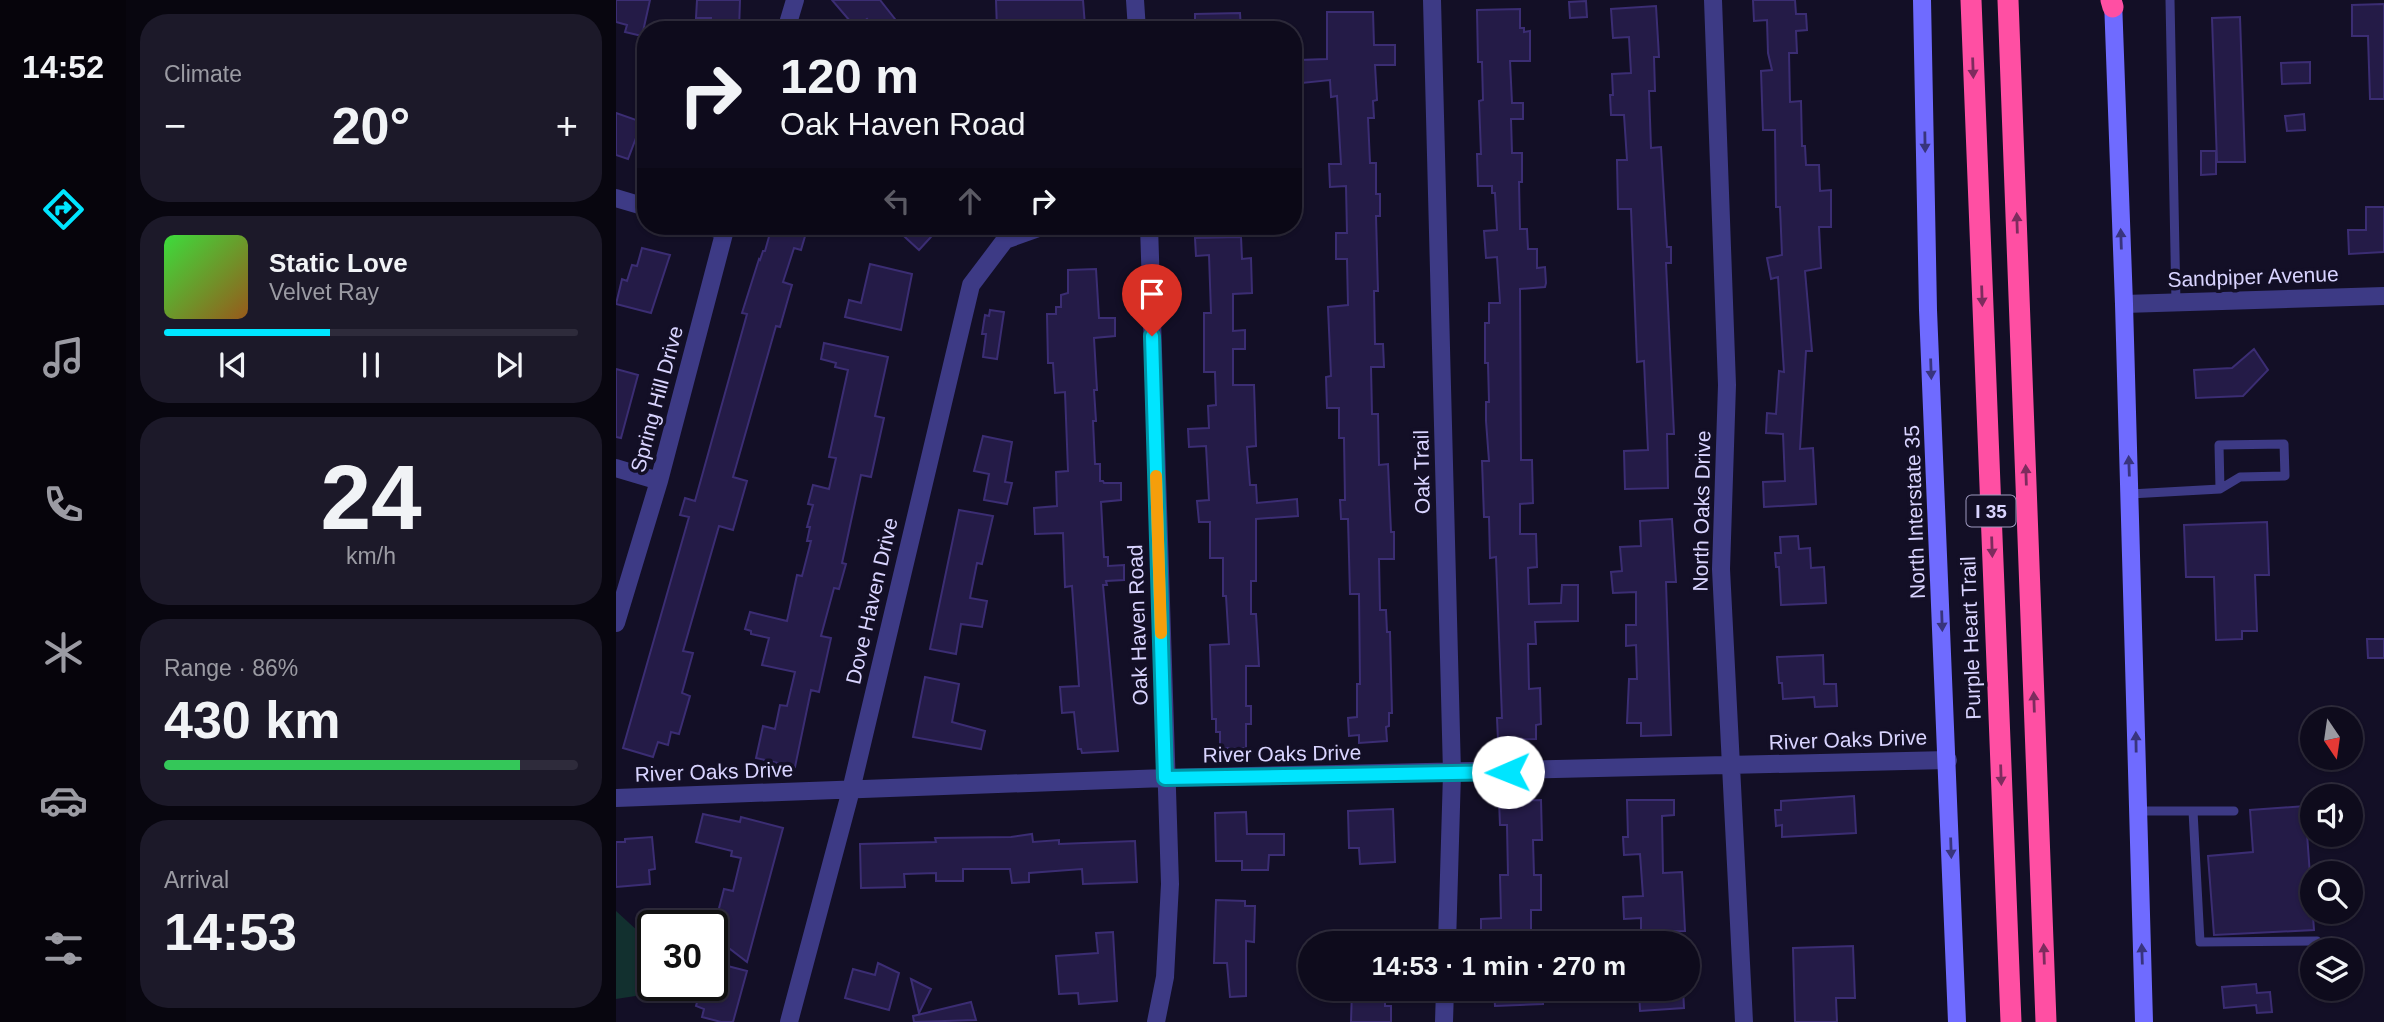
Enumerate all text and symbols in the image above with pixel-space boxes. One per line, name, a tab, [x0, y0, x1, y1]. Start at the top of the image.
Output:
text: 14:52	[22, 49, 104, 85]
icon: right	[665, 49, 756, 140]
text: 120 m	[780, 49, 919, 103]
one-way arrow	[1968, 57, 1979, 79]
text: Climate	[164, 61, 242, 87]
text: 20°	[332, 97, 410, 155]
text: −	[164, 105, 186, 147]
text: +	[556, 105, 578, 147]
text: Oak Haven Road	[780, 106, 1025, 142]
one-way arrow	[1919, 131, 1931, 153]
icon: left	[878, 182, 916, 220]
icon: ahead	[951, 182, 989, 220]
icon: right	[1024, 182, 1062, 220]
icon: directions	[39, 185, 88, 234]
one-way arrow	[2011, 212, 2022, 234]
one-way arrow	[2116, 227, 2127, 249]
text: Static Love	[269, 248, 408, 278]
street label: Sandpiper Avenue	[2167, 262, 2339, 291]
pin	[1122, 264, 1182, 336]
icon: arrive	[1133, 275, 1171, 313]
text: Velvet Ray	[269, 279, 379, 305]
one-way arrow	[1977, 285, 1988, 307]
street label: Spring Hill Drive	[626, 323, 687, 475]
icon: music	[39, 333, 88, 382]
icon: previous	[214, 346, 252, 384]
icon: pause	[352, 346, 390, 384]
icon: next	[490, 346, 528, 384]
one-way arrow	[1926, 358, 1937, 380]
street label: North Interstate 35	[1900, 425, 1929, 599]
street label: Oak Trail	[1409, 430, 1434, 514]
street label: North Oaks Drive	[1689, 430, 1714, 592]
text: 24	[320, 447, 422, 548]
one-way arrow	[2123, 455, 2134, 477]
one-way arrow	[2020, 463, 2031, 485]
icon: phone	[39, 480, 88, 529]
road number: I 35	[1966, 496, 2016, 526]
street label: Dove Haven Drive	[841, 515, 902, 686]
one-way arrow	[1987, 537, 1998, 559]
text: km/h	[346, 543, 396, 569]
street label: Oak Haven Road	[1123, 544, 1152, 706]
street label: Purple Heart Trail	[1956, 556, 1985, 720]
one-way arrow	[1937, 610, 1948, 632]
icon: climate	[39, 628, 88, 677]
text: Range · 86%	[164, 655, 298, 681]
text: 430 km	[164, 691, 340, 749]
one-way arrow	[2029, 691, 2040, 713]
north arrow	[2300, 707, 2362, 770]
map controls	[2300, 707, 2363, 1001]
street label: River Oaks Drive	[1768, 725, 1928, 754]
one-way arrow	[2130, 731, 2142, 753]
position arrow	[1471, 735, 1545, 809]
street label: River Oaks Drive	[1202, 741, 1362, 766]
street label: River Oaks Drive	[634, 757, 794, 786]
one-way arrow	[1996, 764, 2007, 786]
icon: car	[39, 776, 88, 825]
button: sound	[2300, 784, 2363, 847]
one-way arrow	[1946, 837, 1957, 859]
button: search	[2300, 861, 2363, 924]
text: Arrival	[164, 867, 229, 893]
text: 14:53	[164, 903, 297, 961]
speed limit sign: 30	[637, 910, 728, 1001]
icon: filters	[39, 924, 88, 973]
button: layers	[2300, 938, 2363, 1001]
one-way arrow	[2038, 943, 2049, 965]
one-way arrow	[2136, 943, 2148, 965]
text: 14:53 · 1 min · 270 m	[1372, 951, 1626, 981]

